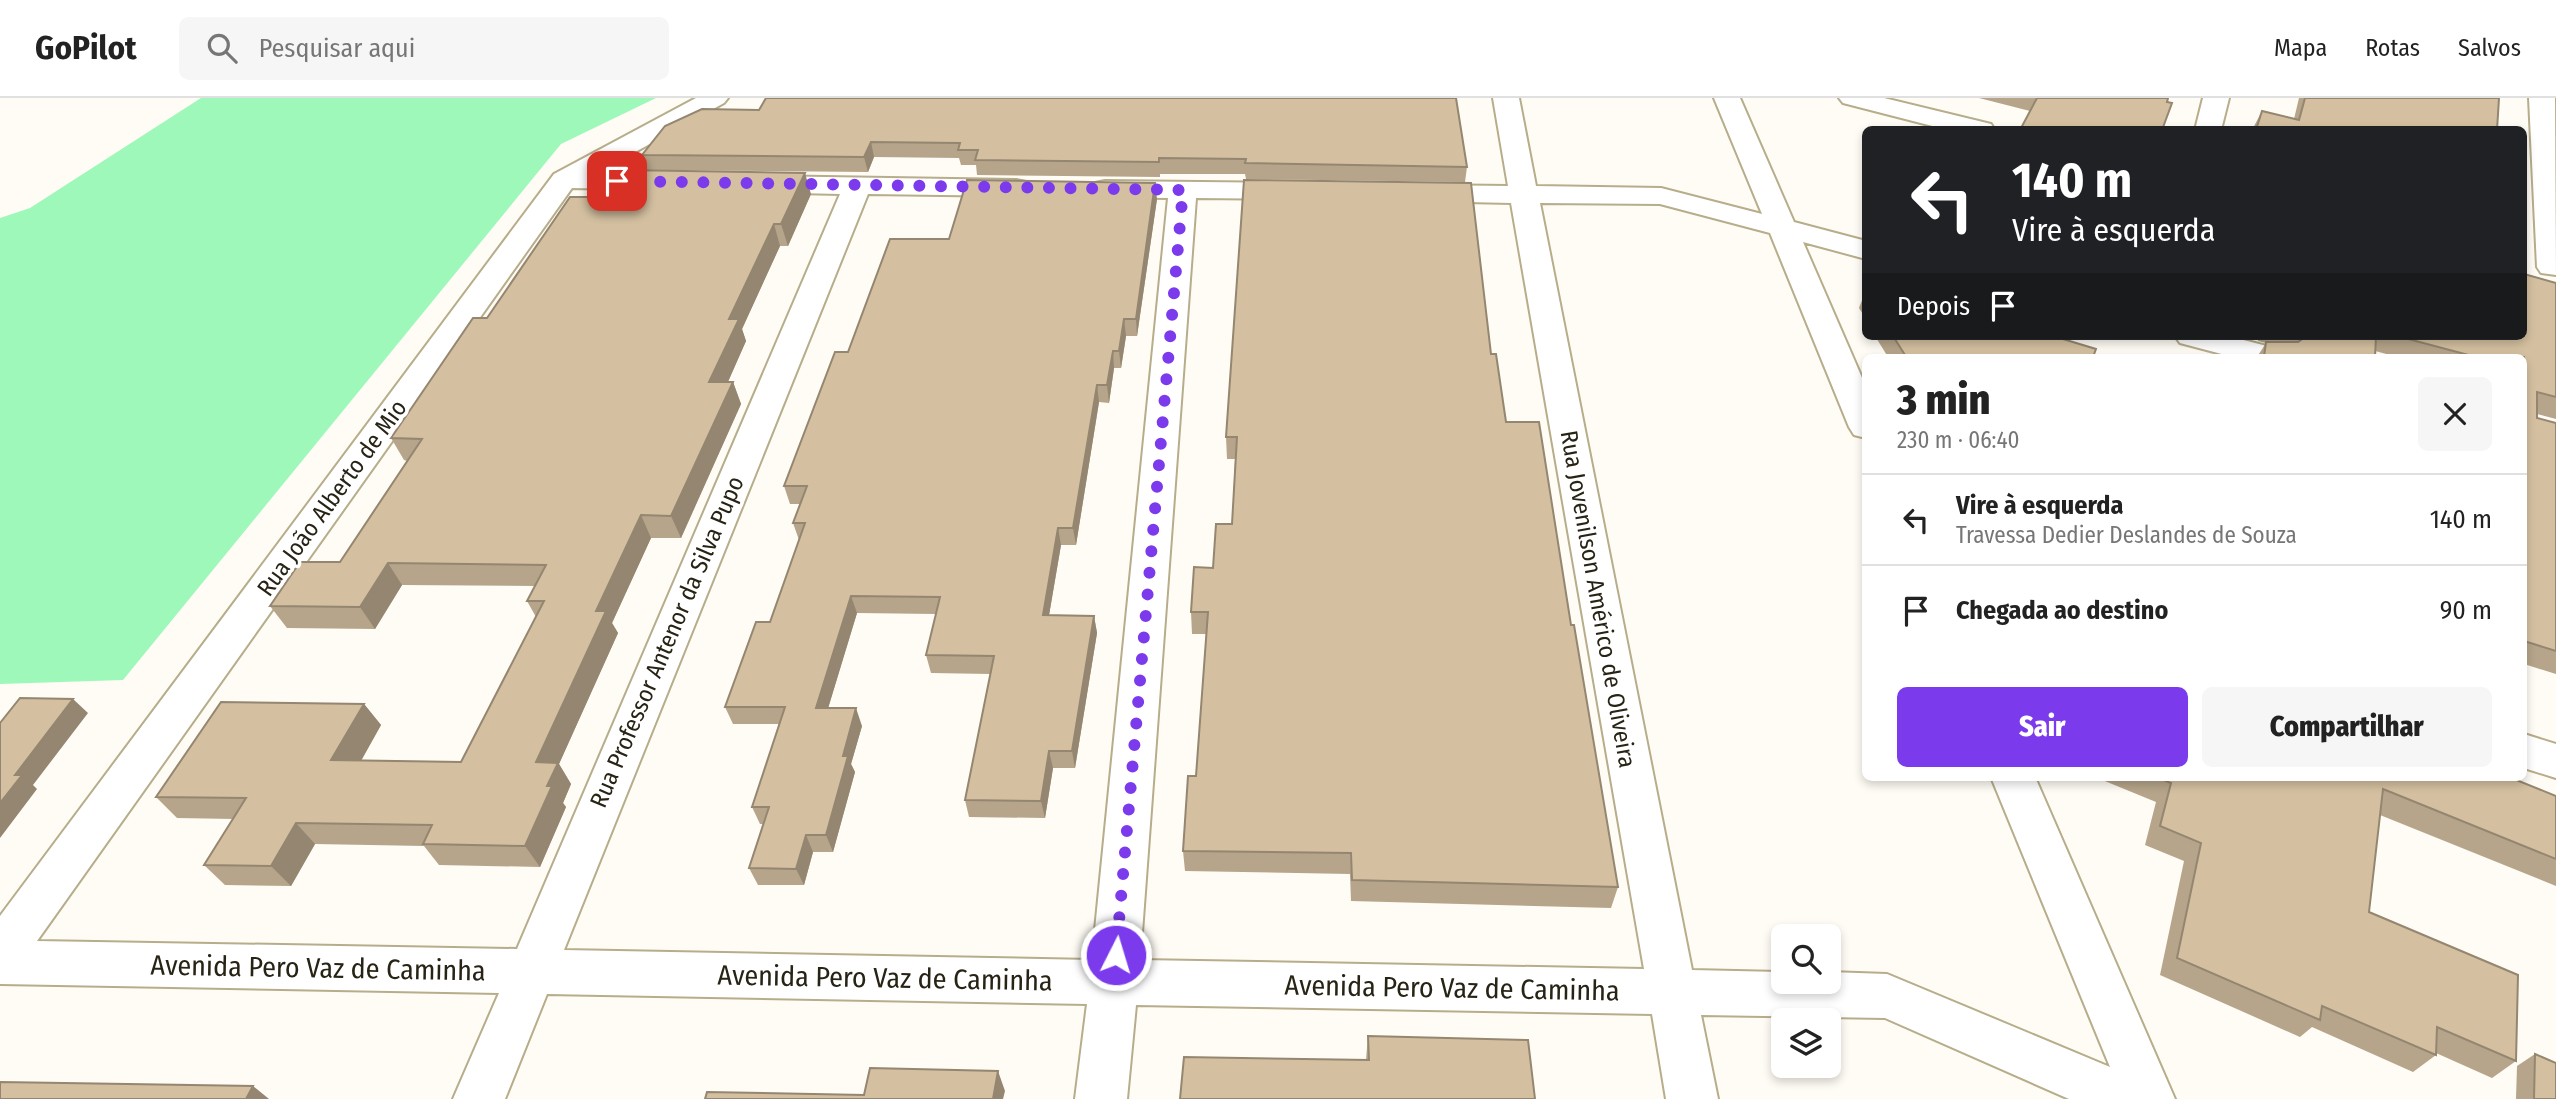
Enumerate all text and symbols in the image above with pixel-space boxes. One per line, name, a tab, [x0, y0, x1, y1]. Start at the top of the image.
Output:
search box	[179, 17, 669, 80]
text: GoPilot	[35, 28, 137, 68]
icon: search	[203, 29, 241, 67]
text: Pesquisar aqui	[259, 33, 415, 64]
text: Mapa	[2274, 34, 2327, 62]
text: Rotas	[2365, 34, 2420, 62]
text: Salvos	[2458, 34, 2521, 62]
pin	[587, 151, 647, 211]
text: 140 m	[2012, 151, 2132, 210]
icon: left	[1897, 154, 1988, 245]
icon: arrive	[598, 162, 636, 200]
text: Vire à esquerda	[2012, 211, 2215, 249]
icon: arrive	[1984, 287, 2022, 325]
text: Depois	[1897, 291, 1970, 322]
text: 3 min	[1897, 375, 1990, 425]
button: close	[2418, 377, 2492, 451]
street label: Rua João Alberto de Mio	[251, 394, 413, 602]
text: 230 m · 06:40	[1897, 426, 2020, 454]
street label: Rua Jovenilson Américo de Oliveira	[1555, 428, 1641, 770]
street label: Rua Professor Antenor da Silva Pupo	[584, 472, 750, 812]
text: Vire à esquerda	[1956, 490, 2123, 521]
icon: left	[1897, 501, 1935, 539]
text: 140 m	[2430, 504, 2492, 535]
text: Travessa Dedier Deslandes de Souza	[1956, 521, 2297, 549]
icon: arrive	[1897, 592, 1935, 630]
text: Chegada ao destino	[1956, 595, 2168, 626]
text: 90 m	[2440, 595, 2492, 626]
button: Sair	[1897, 687, 2188, 767]
button: Compartilhar	[2202, 687, 2492, 767]
position arrow	[1079, 918, 1153, 992]
map controls	[1771, 924, 1841, 1078]
button: search	[1771, 924, 1841, 994]
street label: Avenida Pero Vaz de Caminha	[150, 949, 486, 987]
street label: Avenida Pero Vaz de Caminha	[717, 959, 1053, 997]
street label: Avenida Pero Vaz de Caminha	[1284, 969, 1620, 1007]
button: layers	[1771, 1008, 1841, 1078]

